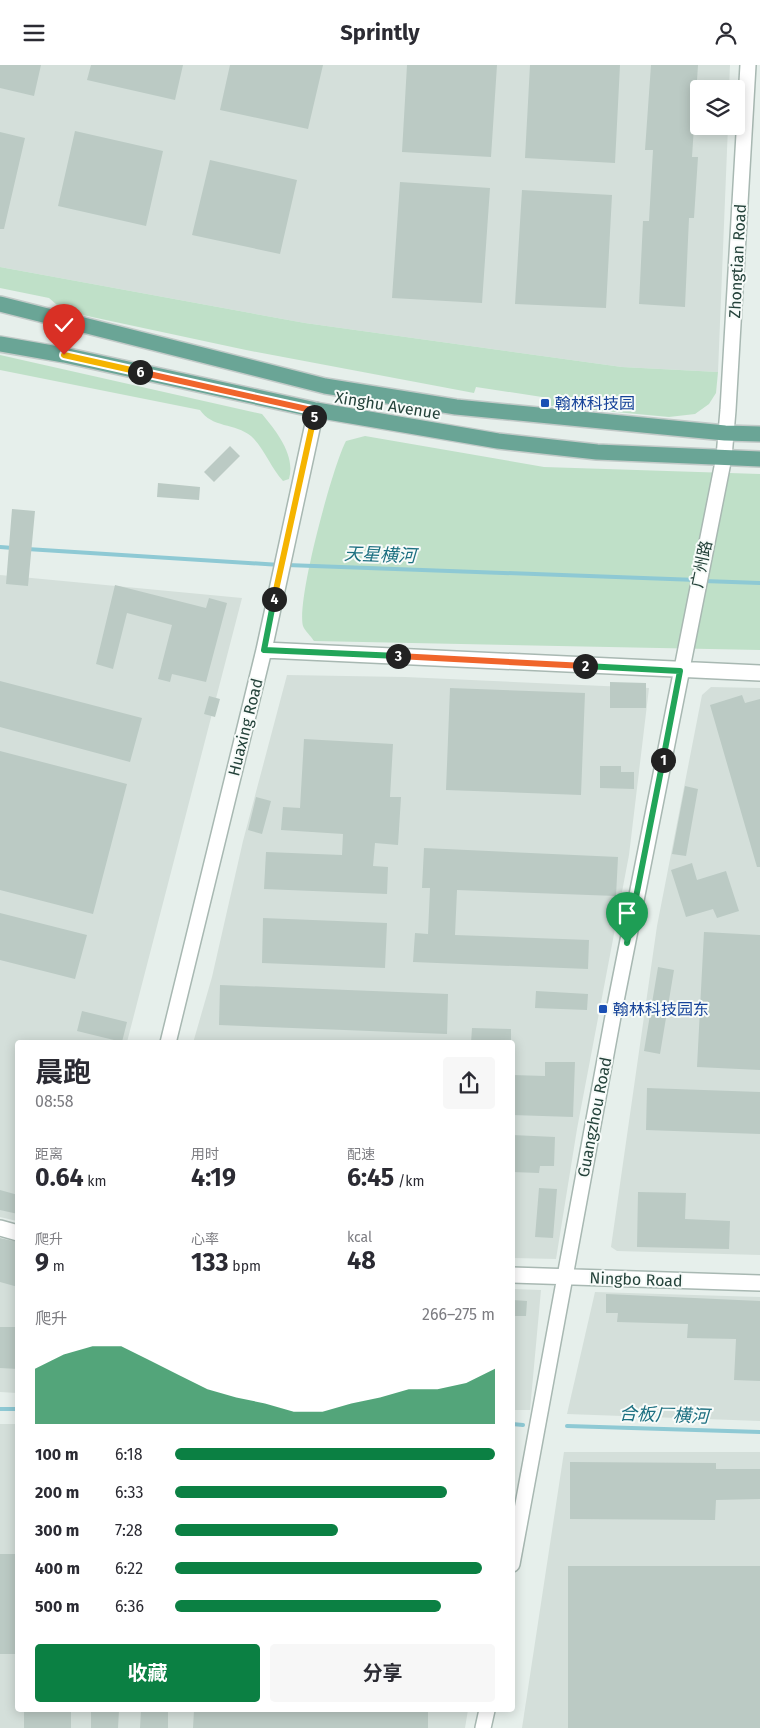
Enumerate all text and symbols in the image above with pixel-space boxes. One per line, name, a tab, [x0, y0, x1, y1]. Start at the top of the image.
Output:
icon: menu	[20, 19, 48, 47]
text: Sprintly	[340, 19, 420, 46]
icon: person	[712, 19, 740, 47]
map controls	[690, 80, 745, 135]
button: layers	[690, 80, 745, 135]
street label: Zhongtian Road	[725, 203, 750, 319]
pin	[43, 304, 85, 355]
icon: check	[50, 311, 78, 339]
pin: 6	[128, 359, 152, 385]
text: 6	[137, 364, 144, 381]
street label: Xinghu Avenue	[334, 388, 442, 423]
place label: 翰林科技园	[555, 394, 635, 413]
marker: 翰林科技园	[539, 397, 551, 409]
pin: 5	[302, 405, 326, 429]
text: 5	[311, 409, 318, 426]
street label: 广州路	[687, 539, 716, 590]
water label: 天星横河	[344, 543, 419, 567]
pin: 4	[262, 587, 286, 611]
text: 4	[271, 591, 278, 608]
pin: 3	[386, 643, 410, 669]
text: 3	[395, 648, 402, 665]
pin: 2	[572, 653, 598, 679]
text: 2	[582, 658, 589, 675]
street label: Huaxing Road	[224, 676, 267, 778]
pin: 1	[650, 747, 676, 773]
text: 1	[660, 752, 667, 769]
pin	[606, 892, 648, 943]
icon: arrive	[613, 899, 641, 927]
place label: 翰林科技园东	[613, 1000, 709, 1019]
marker: 翰林科技园东	[597, 1003, 609, 1015]
street label: Guangzhou Road	[574, 1055, 615, 1179]
text: 晨跑	[35, 1056, 91, 1089]
button: share	[443, 1057, 495, 1109]
text: 08:58	[35, 1092, 73, 1111]
text: 距离	[35, 1146, 63, 1163]
text: 用时	[191, 1146, 219, 1163]
text: 配速	[347, 1146, 375, 1163]
text: 0.64	[35, 1163, 84, 1193]
text: 4:19	[191, 1163, 236, 1193]
text: 6:45	[347, 1163, 394, 1193]
text: km	[84, 1173, 107, 1190]
text: /km	[394, 1173, 424, 1190]
text: kcal	[347, 1229, 372, 1246]
text: 爬升	[35, 1231, 63, 1248]
text: 心率	[191, 1231, 219, 1248]
text: 48	[347, 1246, 376, 1276]
text: 9	[35, 1248, 49, 1278]
text: 133	[191, 1248, 229, 1278]
text: m	[49, 1258, 65, 1275]
text: bpm	[229, 1258, 261, 1275]
street label: Ningbo Road	[589, 1268, 683, 1291]
text: 266–275 m	[422, 1305, 495, 1324]
text: 爬升	[35, 1309, 67, 1328]
water label: 合板厂横河	[619, 1402, 712, 1428]
text: 100 m	[35, 1445, 78, 1464]
text: 6:18	[115, 1445, 142, 1464]
text: 200 m	[35, 1483, 79, 1502]
text: 6:33	[115, 1483, 143, 1502]
text: 300 m	[35, 1521, 79, 1540]
text: 7:28	[115, 1521, 143, 1540]
text: 400 m	[35, 1559, 80, 1578]
text: 6:22	[115, 1559, 143, 1578]
text: 500 m	[35, 1597, 80, 1616]
text: 6:36	[115, 1597, 144, 1616]
button: 收藏	[35, 1644, 260, 1702]
button: 分享	[270, 1644, 495, 1702]

